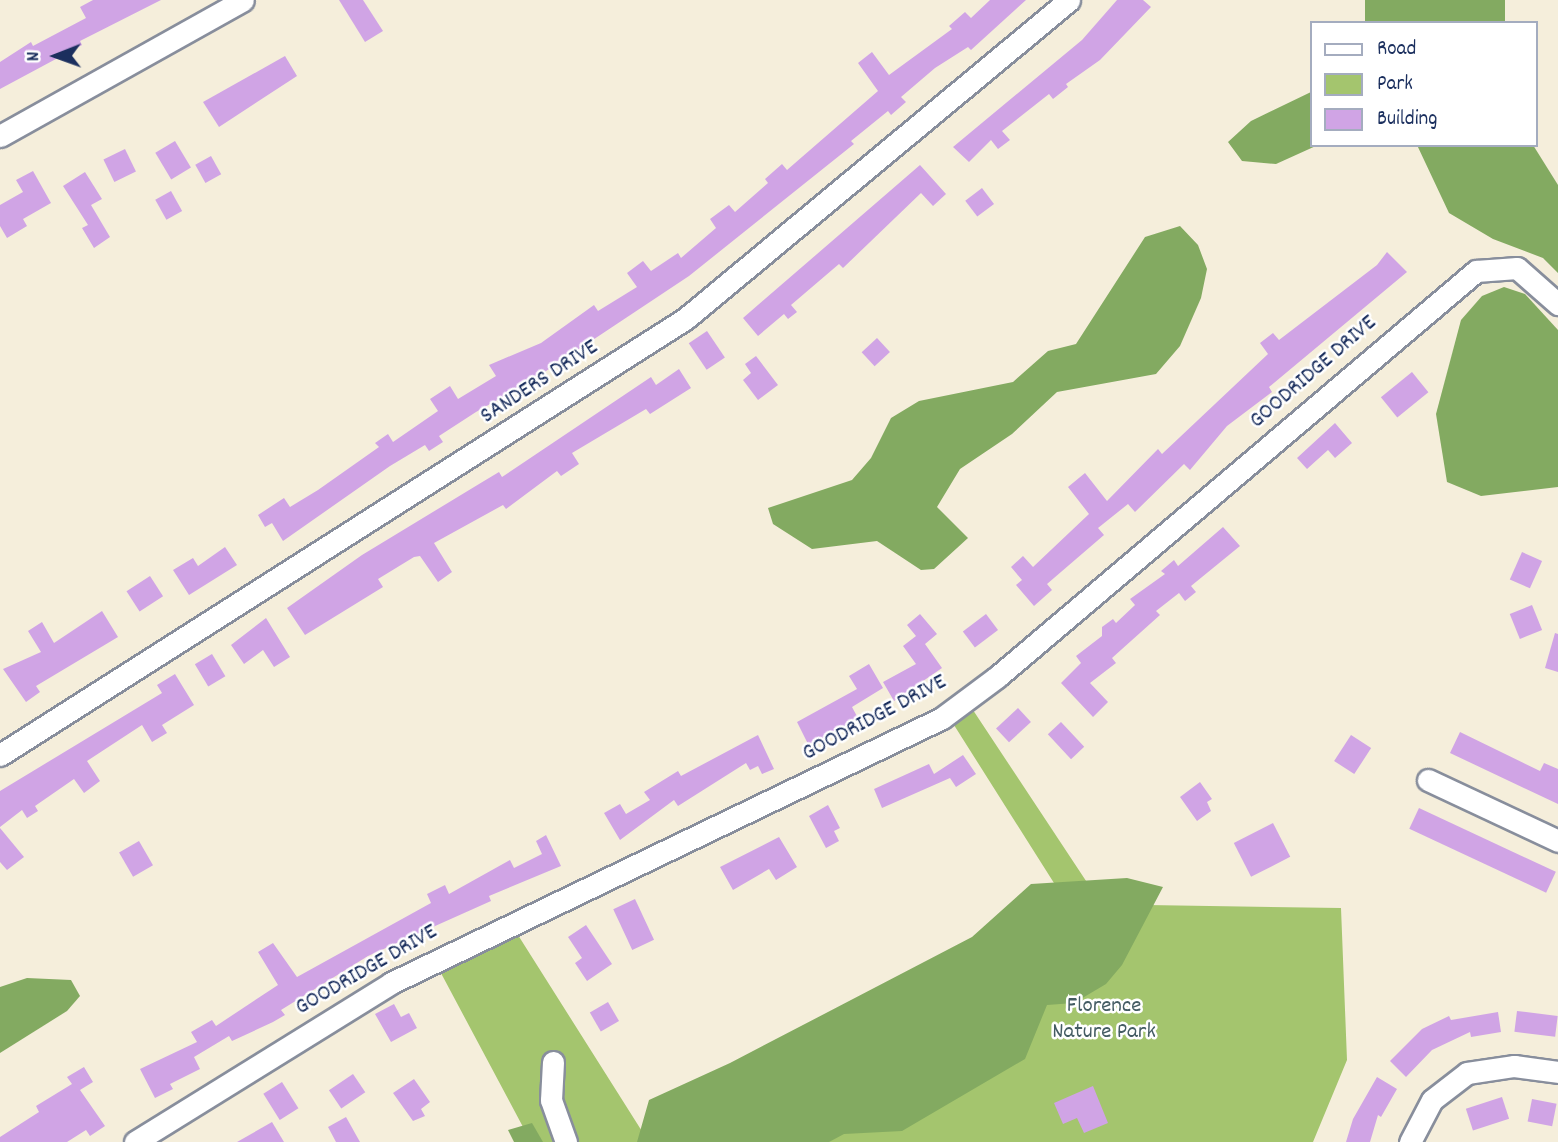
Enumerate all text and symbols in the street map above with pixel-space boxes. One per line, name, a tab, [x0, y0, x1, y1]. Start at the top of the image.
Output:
north arrow	[21, 21, 91, 91]
legend	[1310, 21, 1537, 147]
text: Road	[1377, 35, 1416, 65]
text: N	[21, 51, 48, 61]
text: Park	[1377, 70, 1413, 100]
text: Building	[1377, 105, 1437, 135]
street label: GOODRIDGE DRIVE	[1245, 310, 1383, 436]
street label: SANDERS DRIVE	[476, 335, 604, 431]
street label: GOODRIDGE DRIVE	[798, 669, 952, 769]
street label: GOODRIDGE DRIVE	[291, 919, 443, 1023]
park label: Florence Nature Park	[1052, 993, 1156, 1047]

